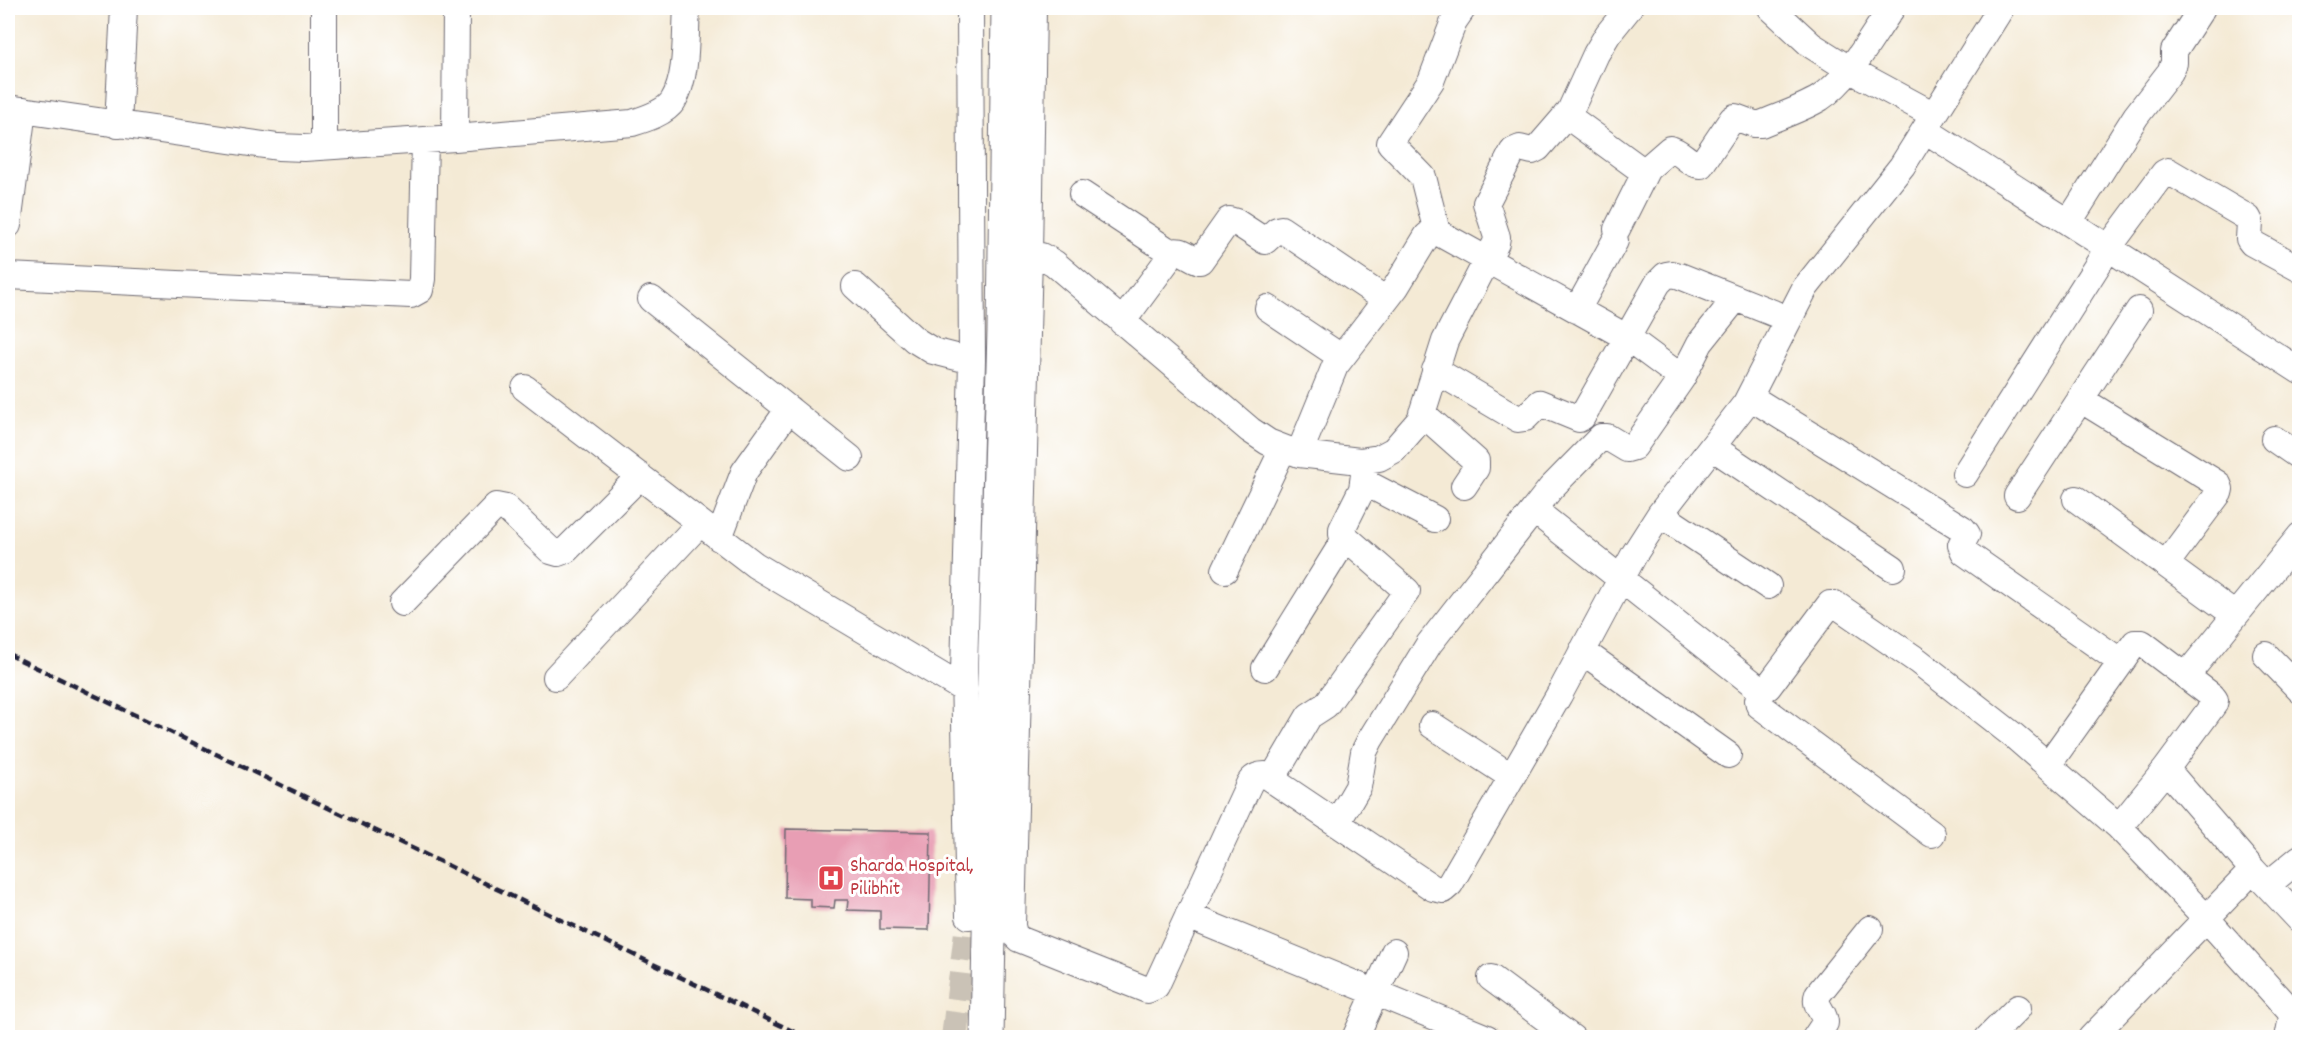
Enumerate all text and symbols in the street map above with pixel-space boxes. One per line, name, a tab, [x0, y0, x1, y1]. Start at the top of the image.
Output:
place label: Sharda Hospital, Pilibhit	[850, 853, 974, 904]
hospital icon: Sharda Hospital, Pilibhit	[816, 863, 846, 893]

